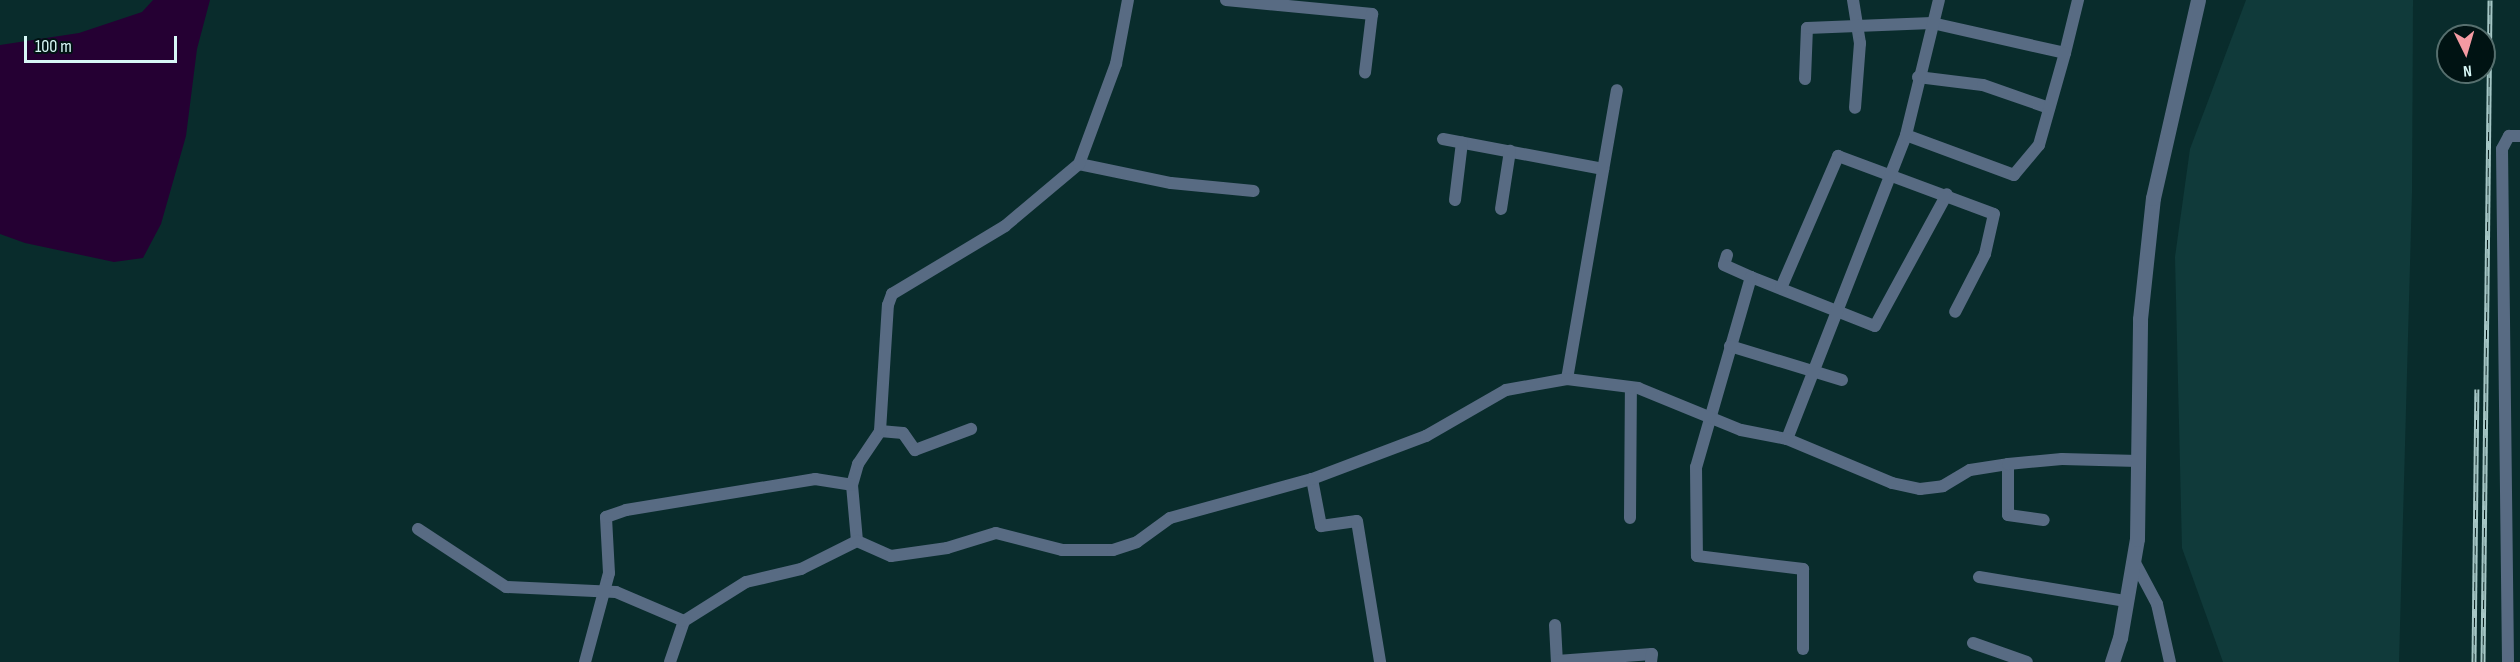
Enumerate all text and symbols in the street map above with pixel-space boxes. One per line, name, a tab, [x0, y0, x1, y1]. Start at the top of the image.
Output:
scale bar	[27, 24, 180, 62]
north arrow	[2436, 24, 2496, 84]
text: 100 m	[35, 36, 72, 57]
text: N	[2462, 61, 2473, 80]

